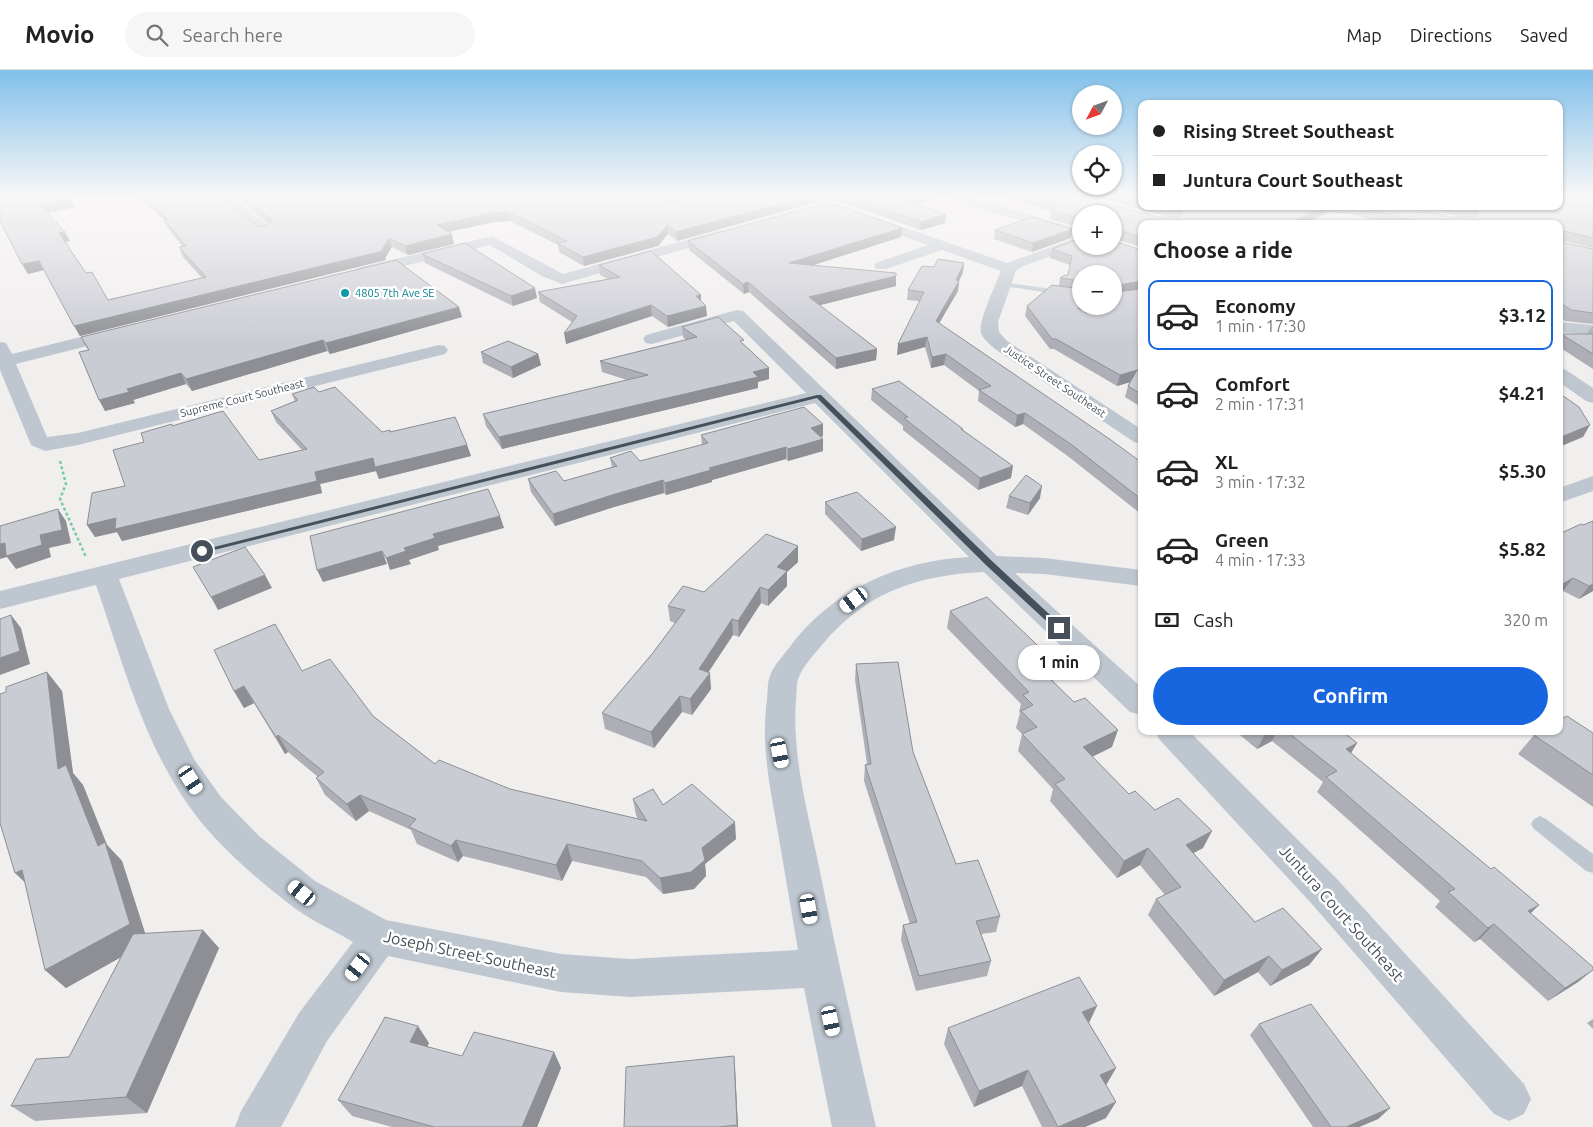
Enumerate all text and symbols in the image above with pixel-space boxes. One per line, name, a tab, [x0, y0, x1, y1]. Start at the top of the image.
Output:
search box	[125, 12, 475, 57]
text: Movio	[25, 21, 95, 48]
icon: search	[143, 21, 171, 49]
text: Search here	[183, 24, 283, 46]
text: Map	[1346, 25, 1382, 45]
text: Directions	[1410, 25, 1492, 45]
text: Saved	[1520, 25, 1568, 45]
north arrow	[1072, 85, 1122, 135]
map controls	[1072, 85, 1122, 315]
text: Rising Street Southeast	[1183, 120, 1394, 142]
button: locate	[1072, 145, 1122, 195]
text: Juntura Court Southeast	[1183, 169, 1403, 191]
button: +	[1072, 205, 1122, 255]
text: Choose a ride	[1153, 237, 1293, 262]
button: −	[1072, 265, 1122, 315]
marker: 4805 7th Ave SE	[339, 287, 351, 299]
place label: 4805 7th Ave SE	[355, 287, 435, 299]
icon: car	[1155, 293, 1200, 338]
text: Economy	[1215, 295, 1296, 317]
text: $3.12	[1498, 304, 1546, 326]
text: 1 min · 17:30	[1215, 317, 1306, 335]
street label: Justice Street Southeast	[1002, 342, 1109, 420]
icon: car	[1155, 371, 1200, 416]
text: Comfort	[1215, 373, 1290, 395]
street label: Supreme Court Southeast	[179, 377, 306, 419]
text: $4.21	[1498, 382, 1546, 404]
text: 2 min · 17:31	[1215, 395, 1306, 413]
icon: car	[1155, 449, 1200, 494]
text: XL	[1215, 451, 1238, 473]
text: $5.30	[1498, 460, 1546, 482]
text: 3 min · 17:32	[1215, 473, 1306, 491]
icon: car	[1155, 527, 1200, 572]
text: Green	[1215, 529, 1269, 551]
text: $5.82	[1498, 538, 1546, 560]
route start	[191, 540, 213, 562]
text: 4 min · 17:33	[1215, 551, 1306, 569]
car	[837, 585, 870, 615]
icon: cash	[1153, 606, 1181, 634]
text: Cash	[1193, 609, 1234, 631]
text: 320 m	[1503, 611, 1548, 629]
route end	[1048, 617, 1070, 639]
callout: 1 min	[1018, 646, 1100, 680]
text: 1 min	[1039, 653, 1079, 671]
button: Confirm	[1153, 667, 1548, 725]
car	[769, 737, 790, 769]
car	[176, 763, 205, 797]
street label: Juntura Court Southeast	[1276, 841, 1408, 985]
car	[285, 878, 318, 908]
car	[799, 893, 818, 925]
street label: Joseph Street Southeast	[382, 927, 559, 981]
car	[342, 951, 373, 983]
car	[820, 1005, 841, 1037]

